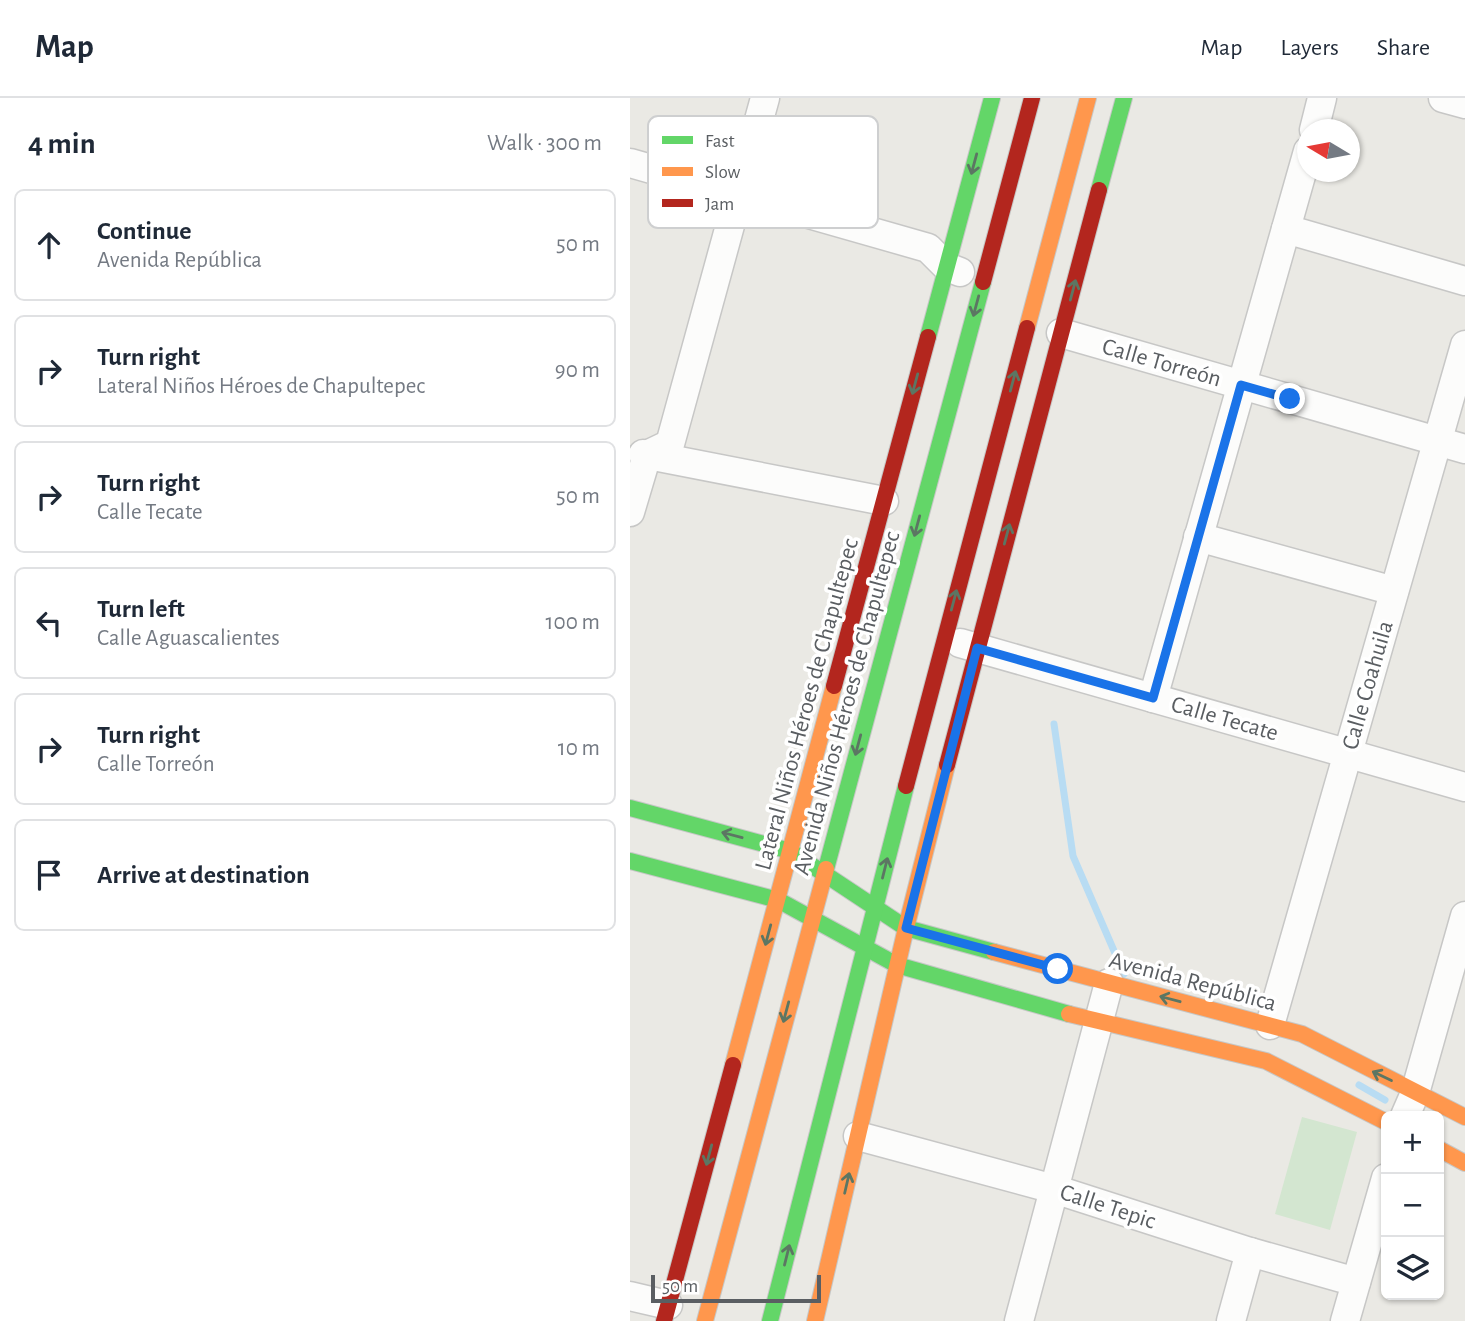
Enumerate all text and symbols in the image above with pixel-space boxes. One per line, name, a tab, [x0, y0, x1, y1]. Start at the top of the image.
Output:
text: Map	[35, 31, 94, 64]
text: Map	[1200, 36, 1242, 60]
text: Layers	[1280, 36, 1339, 60]
text: Share	[1377, 36, 1430, 60]
legend	[648, 116, 878, 228]
north arrow	[1297, 119, 1360, 182]
text: 4 min	[28, 129, 96, 159]
text: Walk · 300 m	[487, 132, 602, 155]
text: Fast	[705, 132, 735, 151]
one-way arrow	[967, 152, 980, 175]
text: Slow	[705, 163, 741, 182]
text: Jam	[705, 195, 734, 214]
text: Continue	[97, 218, 192, 244]
icon: ahead	[30, 226, 68, 264]
text: 50 m	[556, 233, 600, 256]
text: Avenida República	[97, 249, 262, 272]
one-way arrow	[1067, 280, 1080, 302]
one-way arrow	[969, 294, 982, 317]
street label: Calle Torreón	[1099, 335, 1224, 391]
text: Turn right	[97, 344, 200, 370]
icon: right	[30, 352, 68, 390]
text: 90 m	[555, 359, 600, 382]
one-way arrow	[1007, 370, 1020, 392]
one-way arrow	[908, 372, 921, 395]
text: Lateral Niños Héroes de Chapultepec	[97, 375, 425, 398]
route end	[1274, 383, 1305, 414]
text: Turn right	[97, 470, 200, 496]
icon: right	[30, 478, 68, 516]
text: 50 m	[556, 485, 600, 508]
text: Calle Tecate	[97, 501, 203, 524]
one-way arrow	[910, 514, 923, 536]
one-way arrow	[1002, 523, 1015, 545]
street label: Avenida Niños Héroes de Chapultepec	[790, 529, 904, 878]
street label: Lateral Niños Héroes de Chapultepec	[751, 536, 863, 873]
one-way arrow	[948, 589, 961, 612]
text: Turn left	[97, 596, 185, 622]
icon: left	[30, 604, 68, 642]
text: 100 m	[546, 611, 600, 634]
street label: Calle Coahuila	[1338, 618, 1398, 752]
text: Calle Aguascalientes	[97, 627, 280, 650]
street label: Calle Tecate	[1168, 692, 1281, 746]
text: Turn right	[97, 722, 200, 748]
icon: right	[30, 730, 68, 768]
one-way arrow	[851, 733, 864, 756]
text: 10 m	[558, 737, 600, 760]
text: Calle Torreón	[97, 753, 215, 776]
one-way arrow	[721, 828, 744, 841]
icon: arrive	[30, 856, 68, 894]
one-way arrow	[879, 857, 892, 880]
text: Arrive at destination	[97, 862, 310, 888]
one-way arrow	[761, 924, 774, 946]
street label: Avenida República	[1107, 948, 1279, 1016]
route start	[1042, 953, 1073, 984]
one-way arrow	[1159, 992, 1181, 1005]
one-way arrow	[779, 1001, 792, 1023]
one-way arrow	[1372, 1069, 1393, 1083]
map controls	[1381, 1111, 1444, 1300]
button: +	[1381, 1111, 1444, 1174]
one-way arrow	[702, 1143, 715, 1165]
one-way arrow	[841, 1172, 854, 1195]
button: −	[1381, 1174, 1444, 1237]
street label: Calle Tepic	[1057, 1180, 1158, 1234]
button: layers	[1381, 1237, 1444, 1300]
one-way arrow	[781, 1244, 794, 1267]
scale bar	[651, 1272, 821, 1304]
text: 50 m	[662, 1277, 698, 1296]

